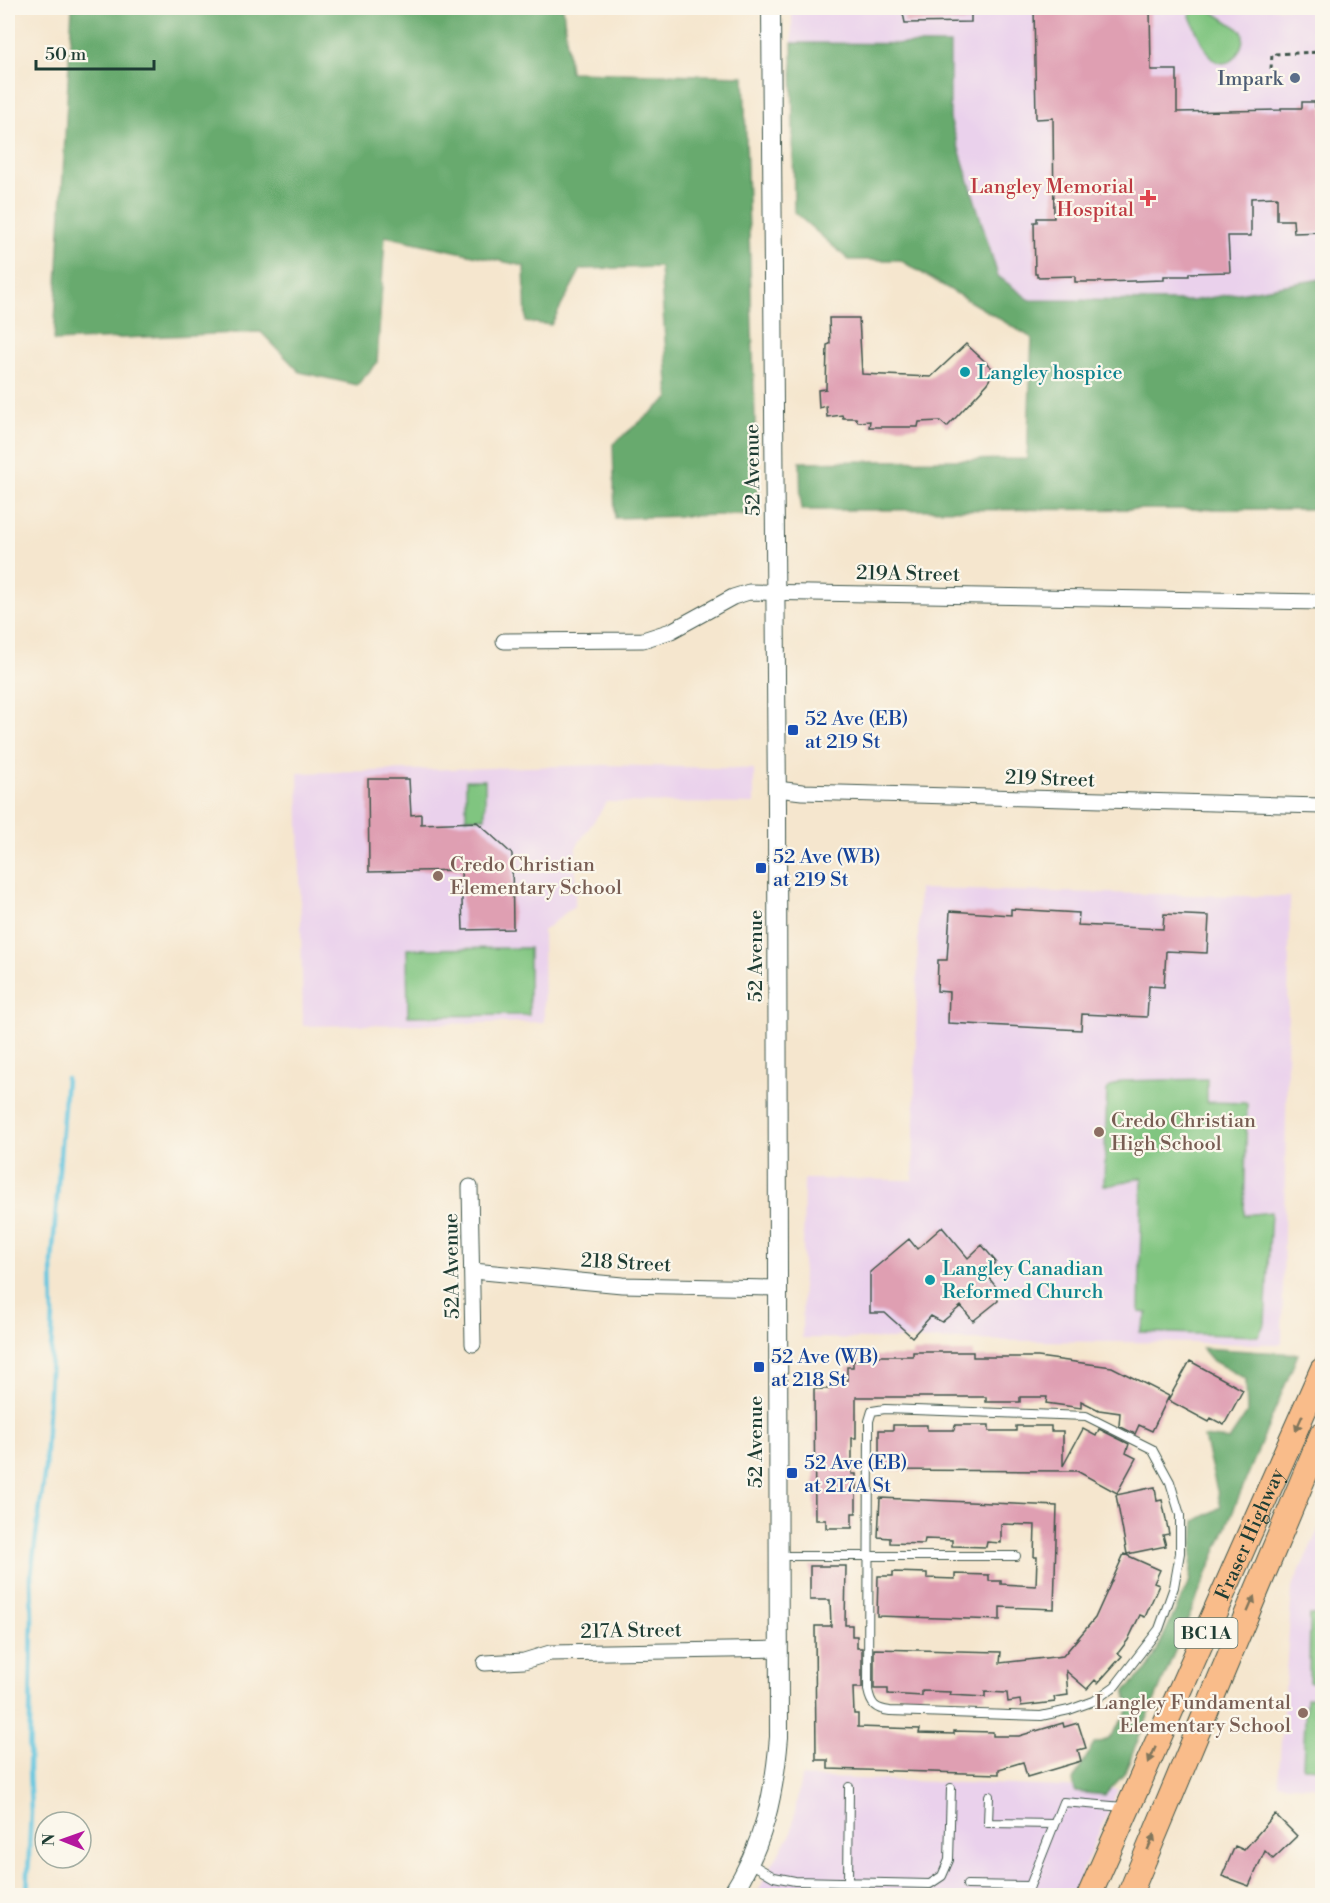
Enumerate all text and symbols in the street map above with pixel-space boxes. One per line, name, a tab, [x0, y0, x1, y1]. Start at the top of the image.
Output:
scale bar	[36, 33, 154, 71]
text: 50 m	[45, 43, 87, 66]
place label: Impark	[1217, 67, 1285, 92]
marker: Impark	[1288, 71, 1302, 85]
place label: Langley Memorial Hospital	[970, 175, 1134, 223]
marker: Langley Memorial Hospital	[1139, 189, 1157, 207]
place label: Langley hospice	[977, 361, 1123, 386]
marker: Langley hospice	[958, 365, 972, 379]
street label: 52 Avenue	[740, 424, 767, 516]
street label: 219A Street	[856, 561, 960, 588]
place label: 52 Ave (EB) at 219 St	[805, 707, 908, 755]
marker: 52 Ave (EB) at 219 St	[786, 723, 800, 737]
street label: 219 Street	[1004, 765, 1095, 794]
place label: 52 Ave (WB) at 219 St	[773, 845, 881, 893]
place label: Credo Christian Elementary School	[450, 853, 622, 901]
marker: 52 Ave (WB) at 219 St	[754, 861, 768, 875]
marker: Credo Christian Elementary School	[431, 869, 445, 883]
street label: 52 Avenue	[744, 910, 769, 1002]
place label: Credo Christian High School	[1111, 1109, 1256, 1157]
marker: Credo Christian High School	[1092, 1125, 1106, 1139]
street label: 52A Avenue	[439, 1213, 466, 1319]
street label: 218 Street	[580, 1249, 672, 1278]
place label: Langley Canadian Reformed Church	[942, 1257, 1103, 1305]
marker: Langley Canadian Reformed Church	[923, 1273, 937, 1287]
place label: 52 Ave (WB) at 218 St	[771, 1345, 879, 1393]
marker: 52 Ave (WB) at 218 St	[752, 1360, 766, 1374]
street label: 52 Avenue	[744, 1396, 769, 1488]
one-way arrow	[1294, 1415, 1304, 1433]
place label: 52 Ave (EB) at 217A St	[804, 1451, 907, 1499]
street label: Fraser Highway	[1211, 1464, 1291, 1604]
marker: 52 Ave (EB) at 217A St	[785, 1466, 799, 1480]
one-way arrow	[1246, 1594, 1256, 1612]
street label: 217A Street	[580, 1618, 682, 1645]
road number: BC 1A	[1174, 1618, 1238, 1648]
place label: Langley Fundamental Elementary School	[1095, 1691, 1291, 1739]
marker: Langley Fundamental Elementary School	[1296, 1706, 1310, 1720]
one-way arrow	[1147, 1746, 1156, 1763]
north arrow	[33, 1810, 93, 1870]
one-way arrow	[1146, 1832, 1156, 1850]
text: N	[39, 1833, 59, 1846]

